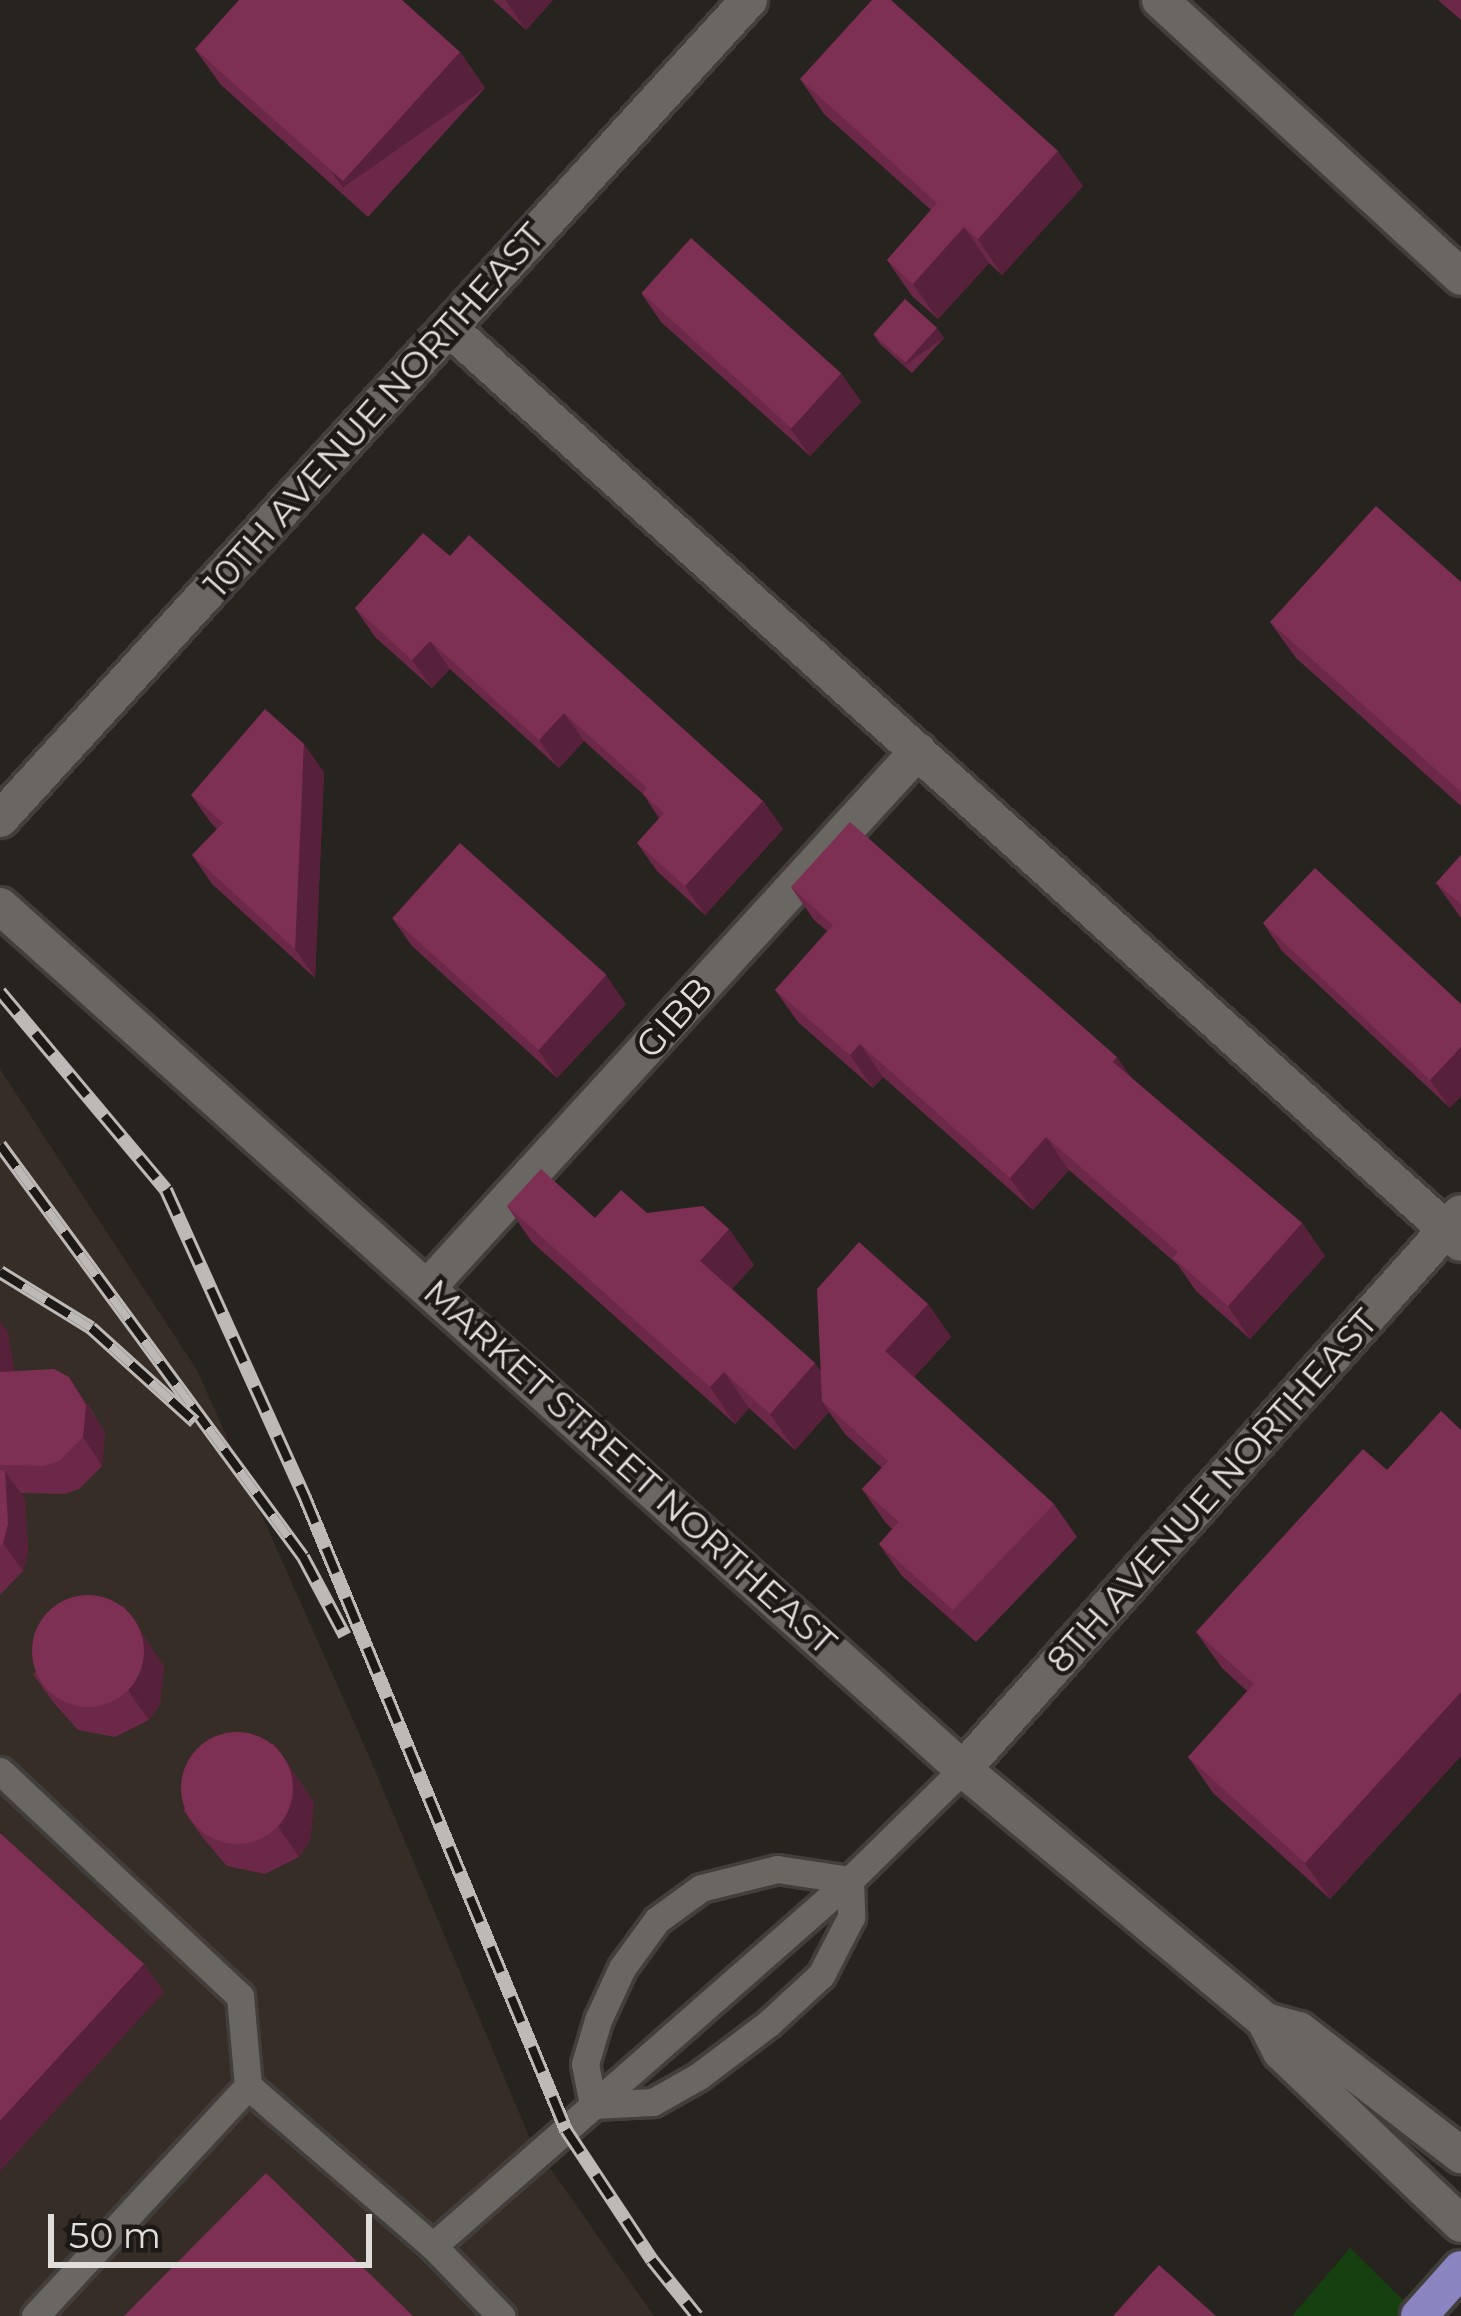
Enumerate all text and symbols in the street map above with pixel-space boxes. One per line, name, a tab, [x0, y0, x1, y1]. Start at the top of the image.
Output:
street label: 10TH AVENUE NORTHEAST	[195, 214, 553, 606]
street label: GIBB	[627, 969, 721, 1067]
street label: MARKET STREET NORTHEAST	[415, 1270, 845, 1664]
street label: 8TH AVENUE NORTHEAST	[1037, 1300, 1387, 1682]
scale bar	[54, 2190, 378, 2264]
text: 50 m	[69, 2213, 161, 2257]

